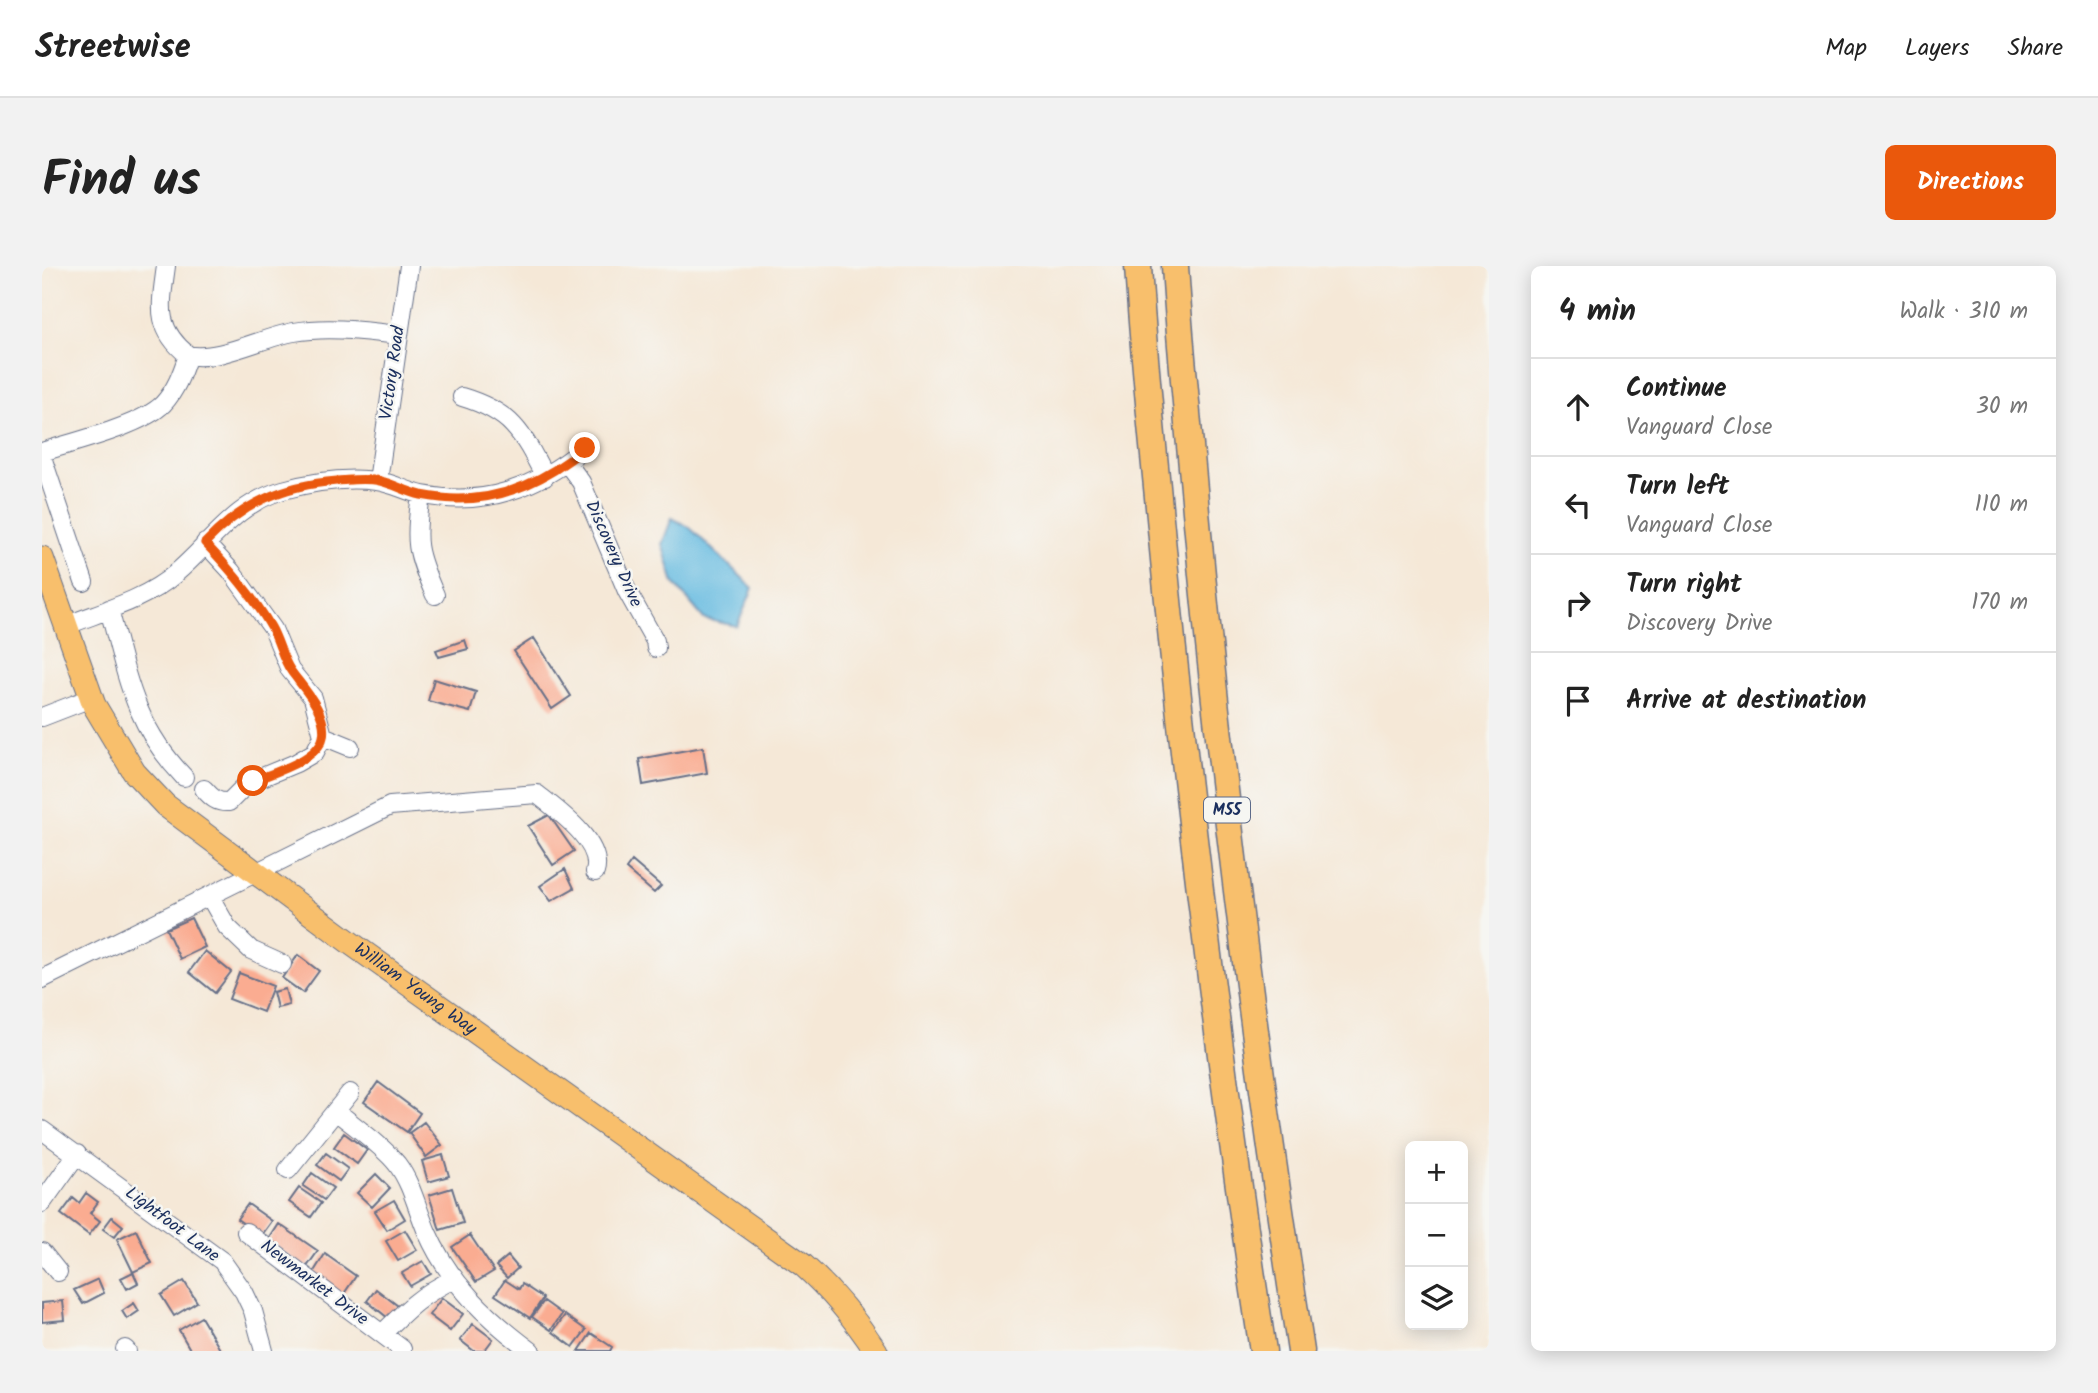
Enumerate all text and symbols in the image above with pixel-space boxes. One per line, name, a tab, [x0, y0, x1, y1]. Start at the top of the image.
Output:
text: Streetwise	[35, 22, 191, 75]
text: Map	[1825, 29, 1867, 68]
text: Layers	[1905, 29, 1969, 68]
text: Share	[2007, 29, 2063, 68]
text: Find us	[42, 143, 200, 221]
button: Directions	[1885, 145, 2056, 220]
text: 4 min	[1559, 288, 1636, 336]
text: Walk · 310 m	[1900, 294, 2028, 330]
street label: Victory Road	[372, 323, 414, 422]
text: Continue	[1626, 368, 1727, 410]
icon: ahead	[1559, 388, 1597, 426]
text: 30 m	[1976, 389, 2028, 425]
text: Vanguard Close	[1626, 410, 1772, 446]
route end	[569, 432, 600, 463]
text: Turn left	[1626, 466, 1729, 508]
icon: left	[1559, 486, 1597, 524]
text: 110 m	[1975, 487, 2028, 523]
street label: Discovery Drive	[576, 496, 650, 612]
text: Vanguard Close	[1626, 508, 1772, 544]
text: Turn right	[1626, 564, 1742, 606]
icon: right	[1559, 584, 1597, 622]
text: 170 m	[1971, 585, 2028, 621]
text: Discovery Drive	[1626, 606, 1772, 642]
text: Arrive at destination	[1626, 680, 1866, 722]
icon: arrive	[1559, 682, 1597, 720]
route start	[237, 765, 268, 796]
road number: M55	[1204, 797, 1250, 822]
street label: William Young Way	[348, 935, 483, 1043]
map controls	[1405, 1141, 1468, 1330]
button: +	[1405, 1141, 1468, 1204]
street label: Lightfoot Lane	[118, 1180, 226, 1270]
button: −	[1405, 1204, 1468, 1267]
street label: Newmarket Drive	[254, 1232, 374, 1334]
button: layers	[1405, 1267, 1468, 1330]

